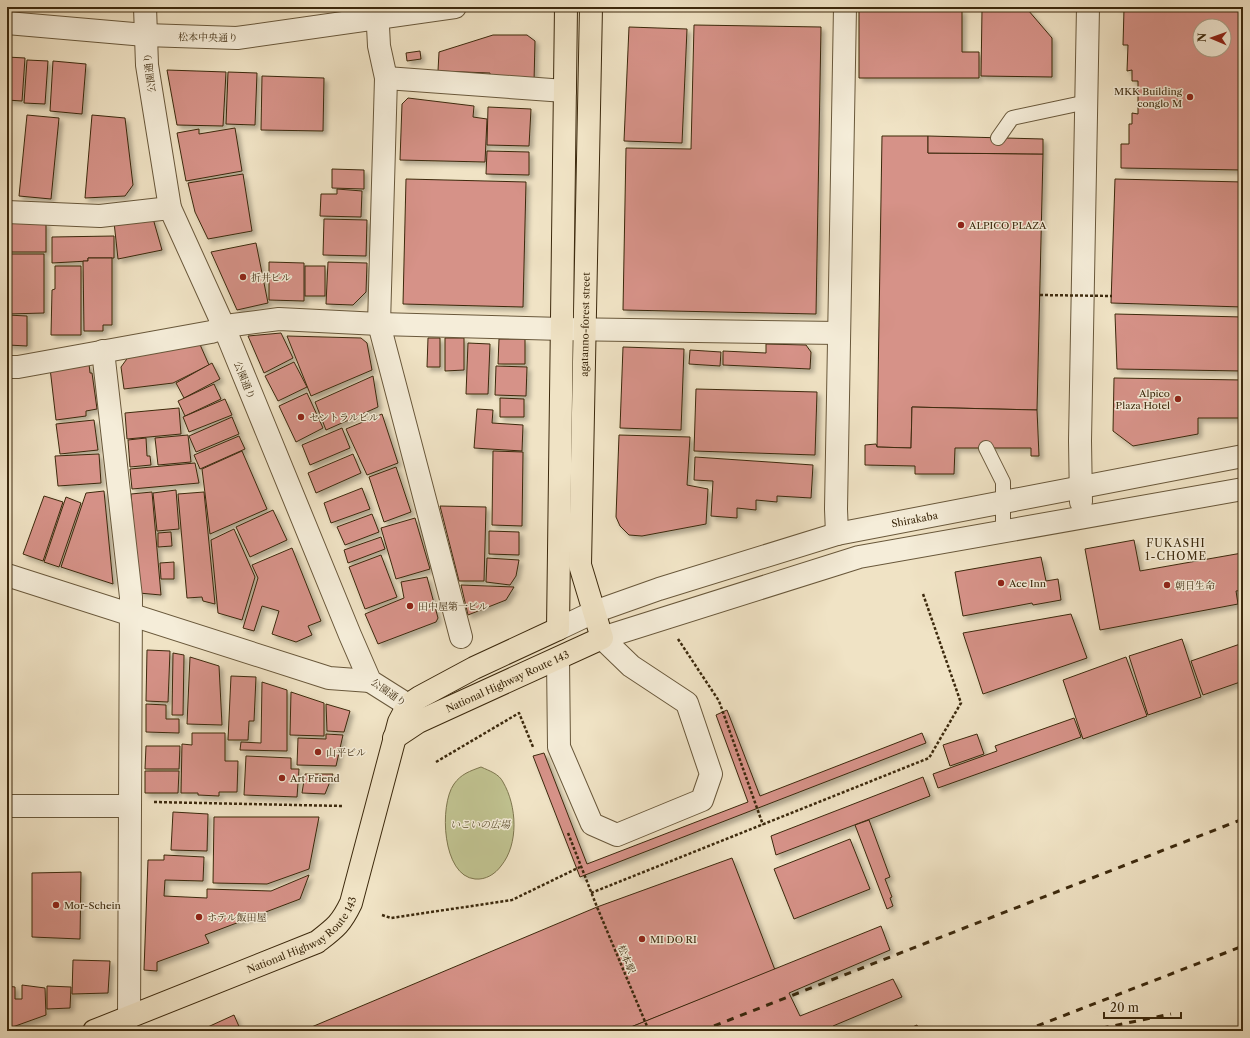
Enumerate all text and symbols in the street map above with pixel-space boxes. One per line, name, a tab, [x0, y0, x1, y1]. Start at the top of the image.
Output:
north arrow	[1192, 18, 1232, 58]
street label: 松本中央通り	[178, 30, 238, 45]
text: N	[1195, 32, 1209, 43]
street label: 公園通り	[141, 52, 158, 94]
place label: MKK Building conglo M	[1114, 85, 1183, 110]
marker: MKK Building conglo M	[1185, 92, 1195, 102]
place label: ALPICO PLAZA	[968, 219, 1047, 232]
marker: ALPICO PLAZA	[956, 220, 966, 230]
place label: 折井ビル	[251, 271, 291, 284]
marker: 折井ビル	[238, 272, 248, 282]
street label: agatanno-forest street	[578, 272, 593, 377]
street label: 公園通り	[231, 359, 258, 401]
place label: Alpico Plaza Hotel	[1116, 387, 1170, 412]
marker: Alpico Plaza Hotel	[1173, 394, 1183, 404]
place label: セントラルビル	[309, 411, 379, 424]
marker: セントラルビル	[296, 412, 306, 422]
street label: Shirakaba	[890, 509, 940, 530]
district label: FUKASHI 1-CHOME	[1145, 536, 1207, 563]
place label: Ace Inn	[1008, 577, 1047, 590]
marker: Ace Inn	[996, 578, 1006, 588]
place label: 朝日生命	[1175, 579, 1215, 592]
marker: 朝日生命	[1162, 580, 1172, 590]
place label: 田中屋第一ビル	[418, 600, 488, 613]
marker: 田中屋第一ビル	[405, 601, 415, 611]
street label: National Highway Route 143	[444, 648, 571, 715]
street label: 公園通り	[369, 676, 409, 709]
place label: 山平ビル	[326, 746, 366, 759]
marker: 山平ビル	[313, 747, 323, 757]
place label: Art Friend	[289, 772, 340, 785]
marker: Art Friend	[277, 773, 287, 783]
park label: いこいの広場	[450, 818, 511, 831]
street label: National Highway Route 143	[245, 895, 359, 976]
place label: Mor-Schein	[64, 899, 122, 912]
marker: Mor-Schein	[51, 900, 61, 910]
place label: ホテル飯田屋	[207, 911, 267, 924]
marker: ホテル飯田屋	[194, 912, 204, 922]
place label: MI DO RI	[650, 933, 697, 946]
marker: MI DO RI	[637, 934, 647, 944]
street label: 松本駅	[615, 943, 638, 976]
scale bar	[1104, 994, 1181, 1020]
text: 20 m	[1110, 1000, 1139, 1015]

